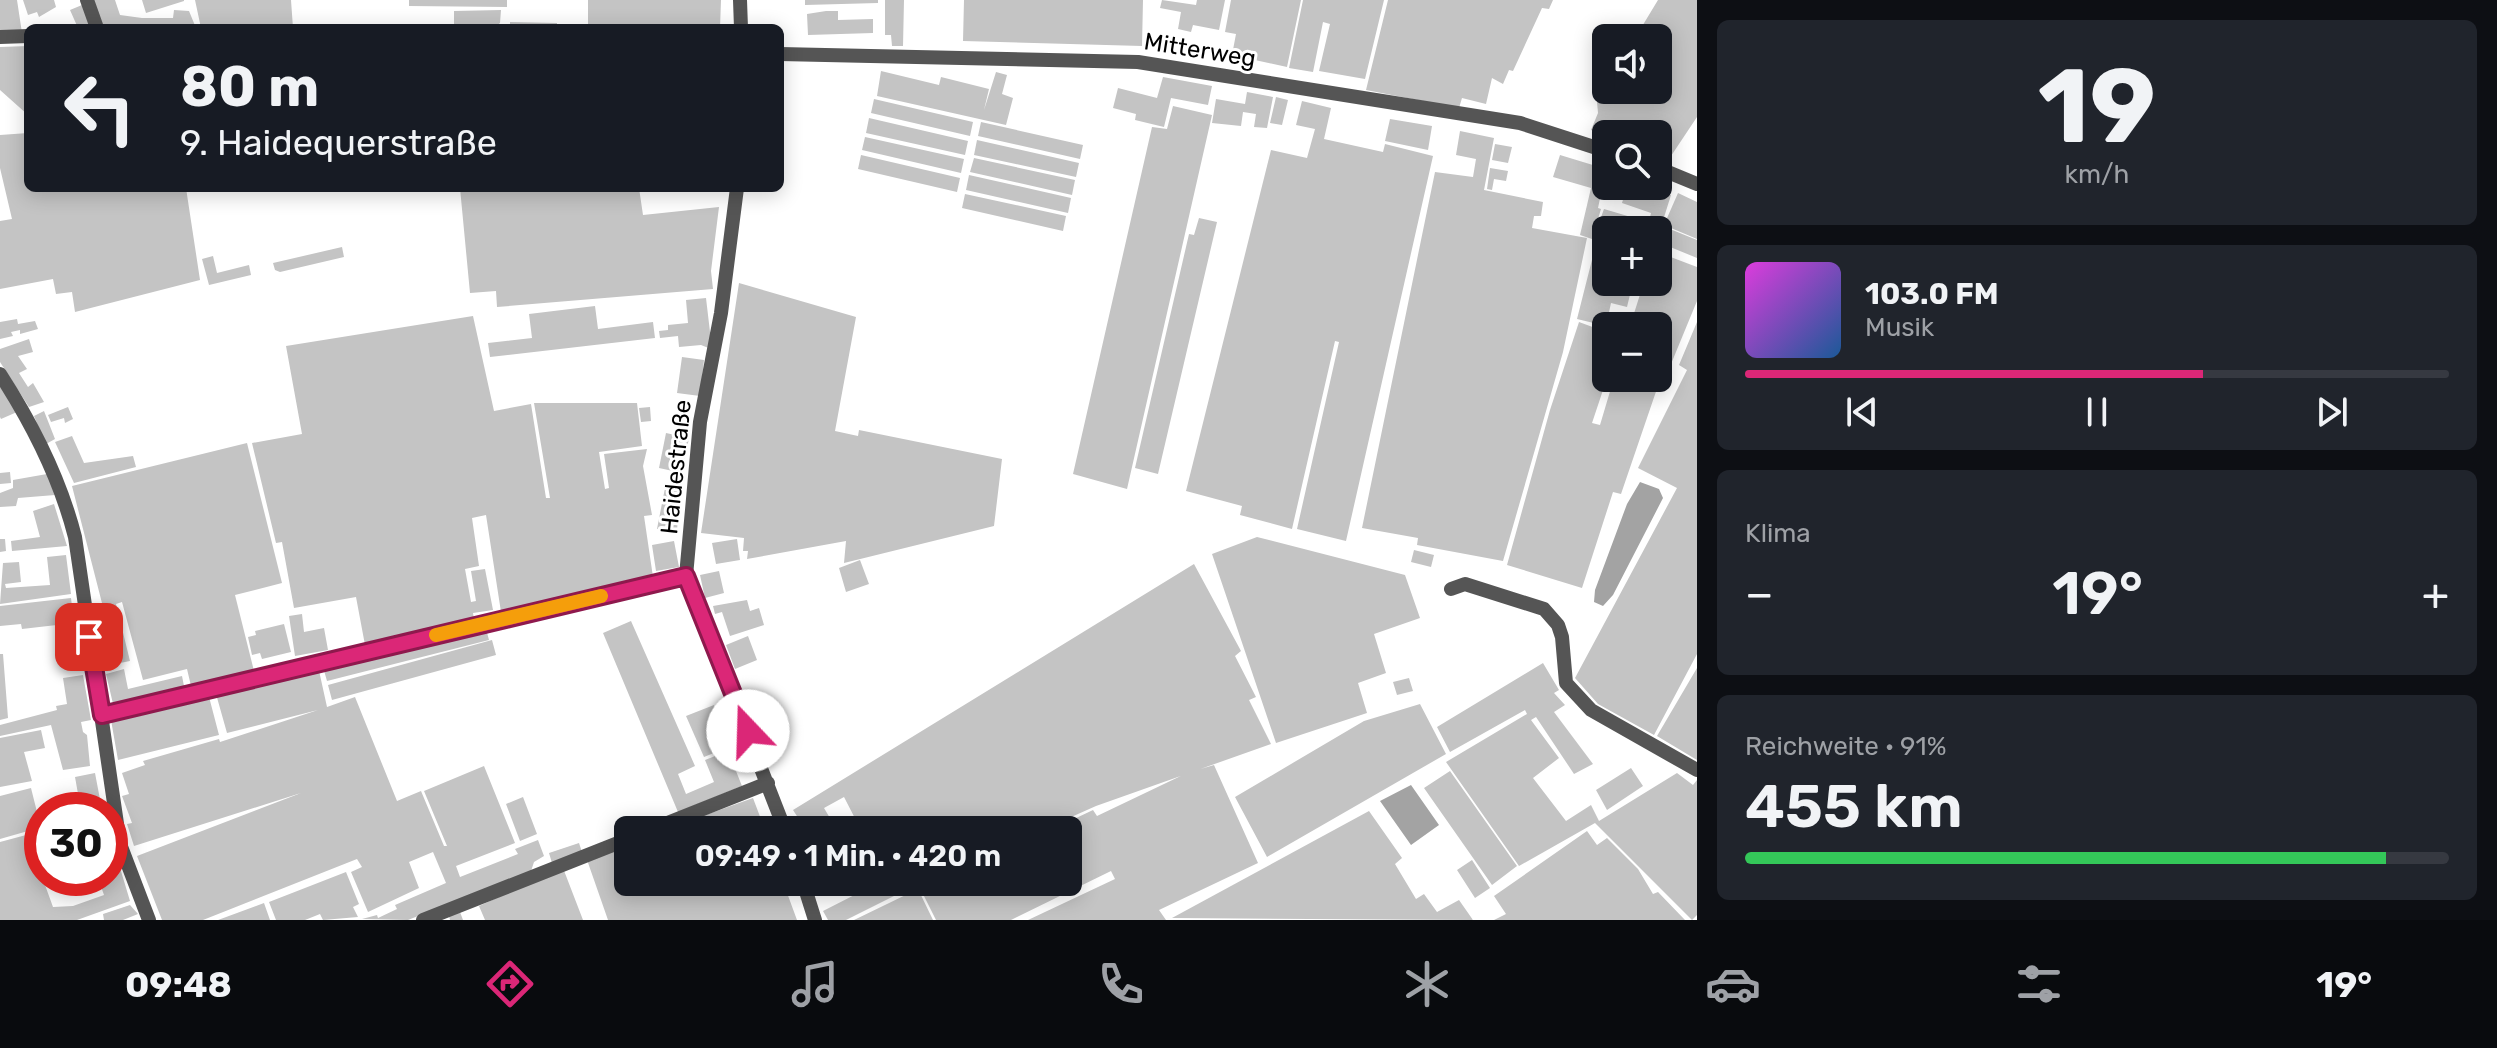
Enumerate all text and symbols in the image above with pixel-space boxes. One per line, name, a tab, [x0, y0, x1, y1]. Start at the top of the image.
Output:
map controls	[1592, 24, 1672, 392]
button: sound	[1592, 24, 1672, 104]
street label: Mitterweg	[1142, 27, 1258, 73]
text: 19	[2038, 45, 2156, 168]
text: 80 m	[180, 54, 319, 120]
icon: left	[48, 56, 152, 160]
button: search	[1592, 120, 1672, 200]
text: 9. Haidequerstraße	[180, 121, 497, 164]
text: km/h	[2065, 159, 2129, 190]
button: +	[1592, 216, 1672, 296]
text: 103.0 FM	[1865, 276, 1999, 312]
button: −	[1592, 312, 1672, 392]
text: Musik	[1865, 312, 1934, 343]
icon: previous	[1840, 390, 1884, 434]
icon: pause	[2075, 390, 2119, 434]
icon: next	[2310, 390, 2354, 434]
street label: Haidestraße	[655, 398, 697, 536]
text: Klima	[1745, 518, 1811, 549]
text: 19°	[2052, 558, 2143, 629]
text: −	[1745, 568, 1774, 620]
text: +	[2422, 568, 2449, 620]
pin	[55, 603, 123, 671]
icon: arrive	[67, 615, 111, 659]
position arrow	[706, 689, 790, 773]
text: Reichweite · 91%	[1745, 731, 1946, 762]
text: 455 km	[1745, 771, 1963, 842]
speed limit sign: 30	[24, 792, 128, 896]
text: 09:49 · 1 Min. · 420 m	[695, 838, 1001, 874]
icon: directions	[482, 956, 538, 1012]
icon: music	[787, 956, 843, 1012]
icon: phone	[1093, 956, 1149, 1012]
icon: climate	[1399, 956, 1455, 1012]
icon: car	[1705, 956, 1761, 1012]
icon: filters	[2011, 956, 2067, 1012]
text: 09:48	[125, 963, 232, 1006]
text: 19°	[2316, 963, 2372, 1006]

